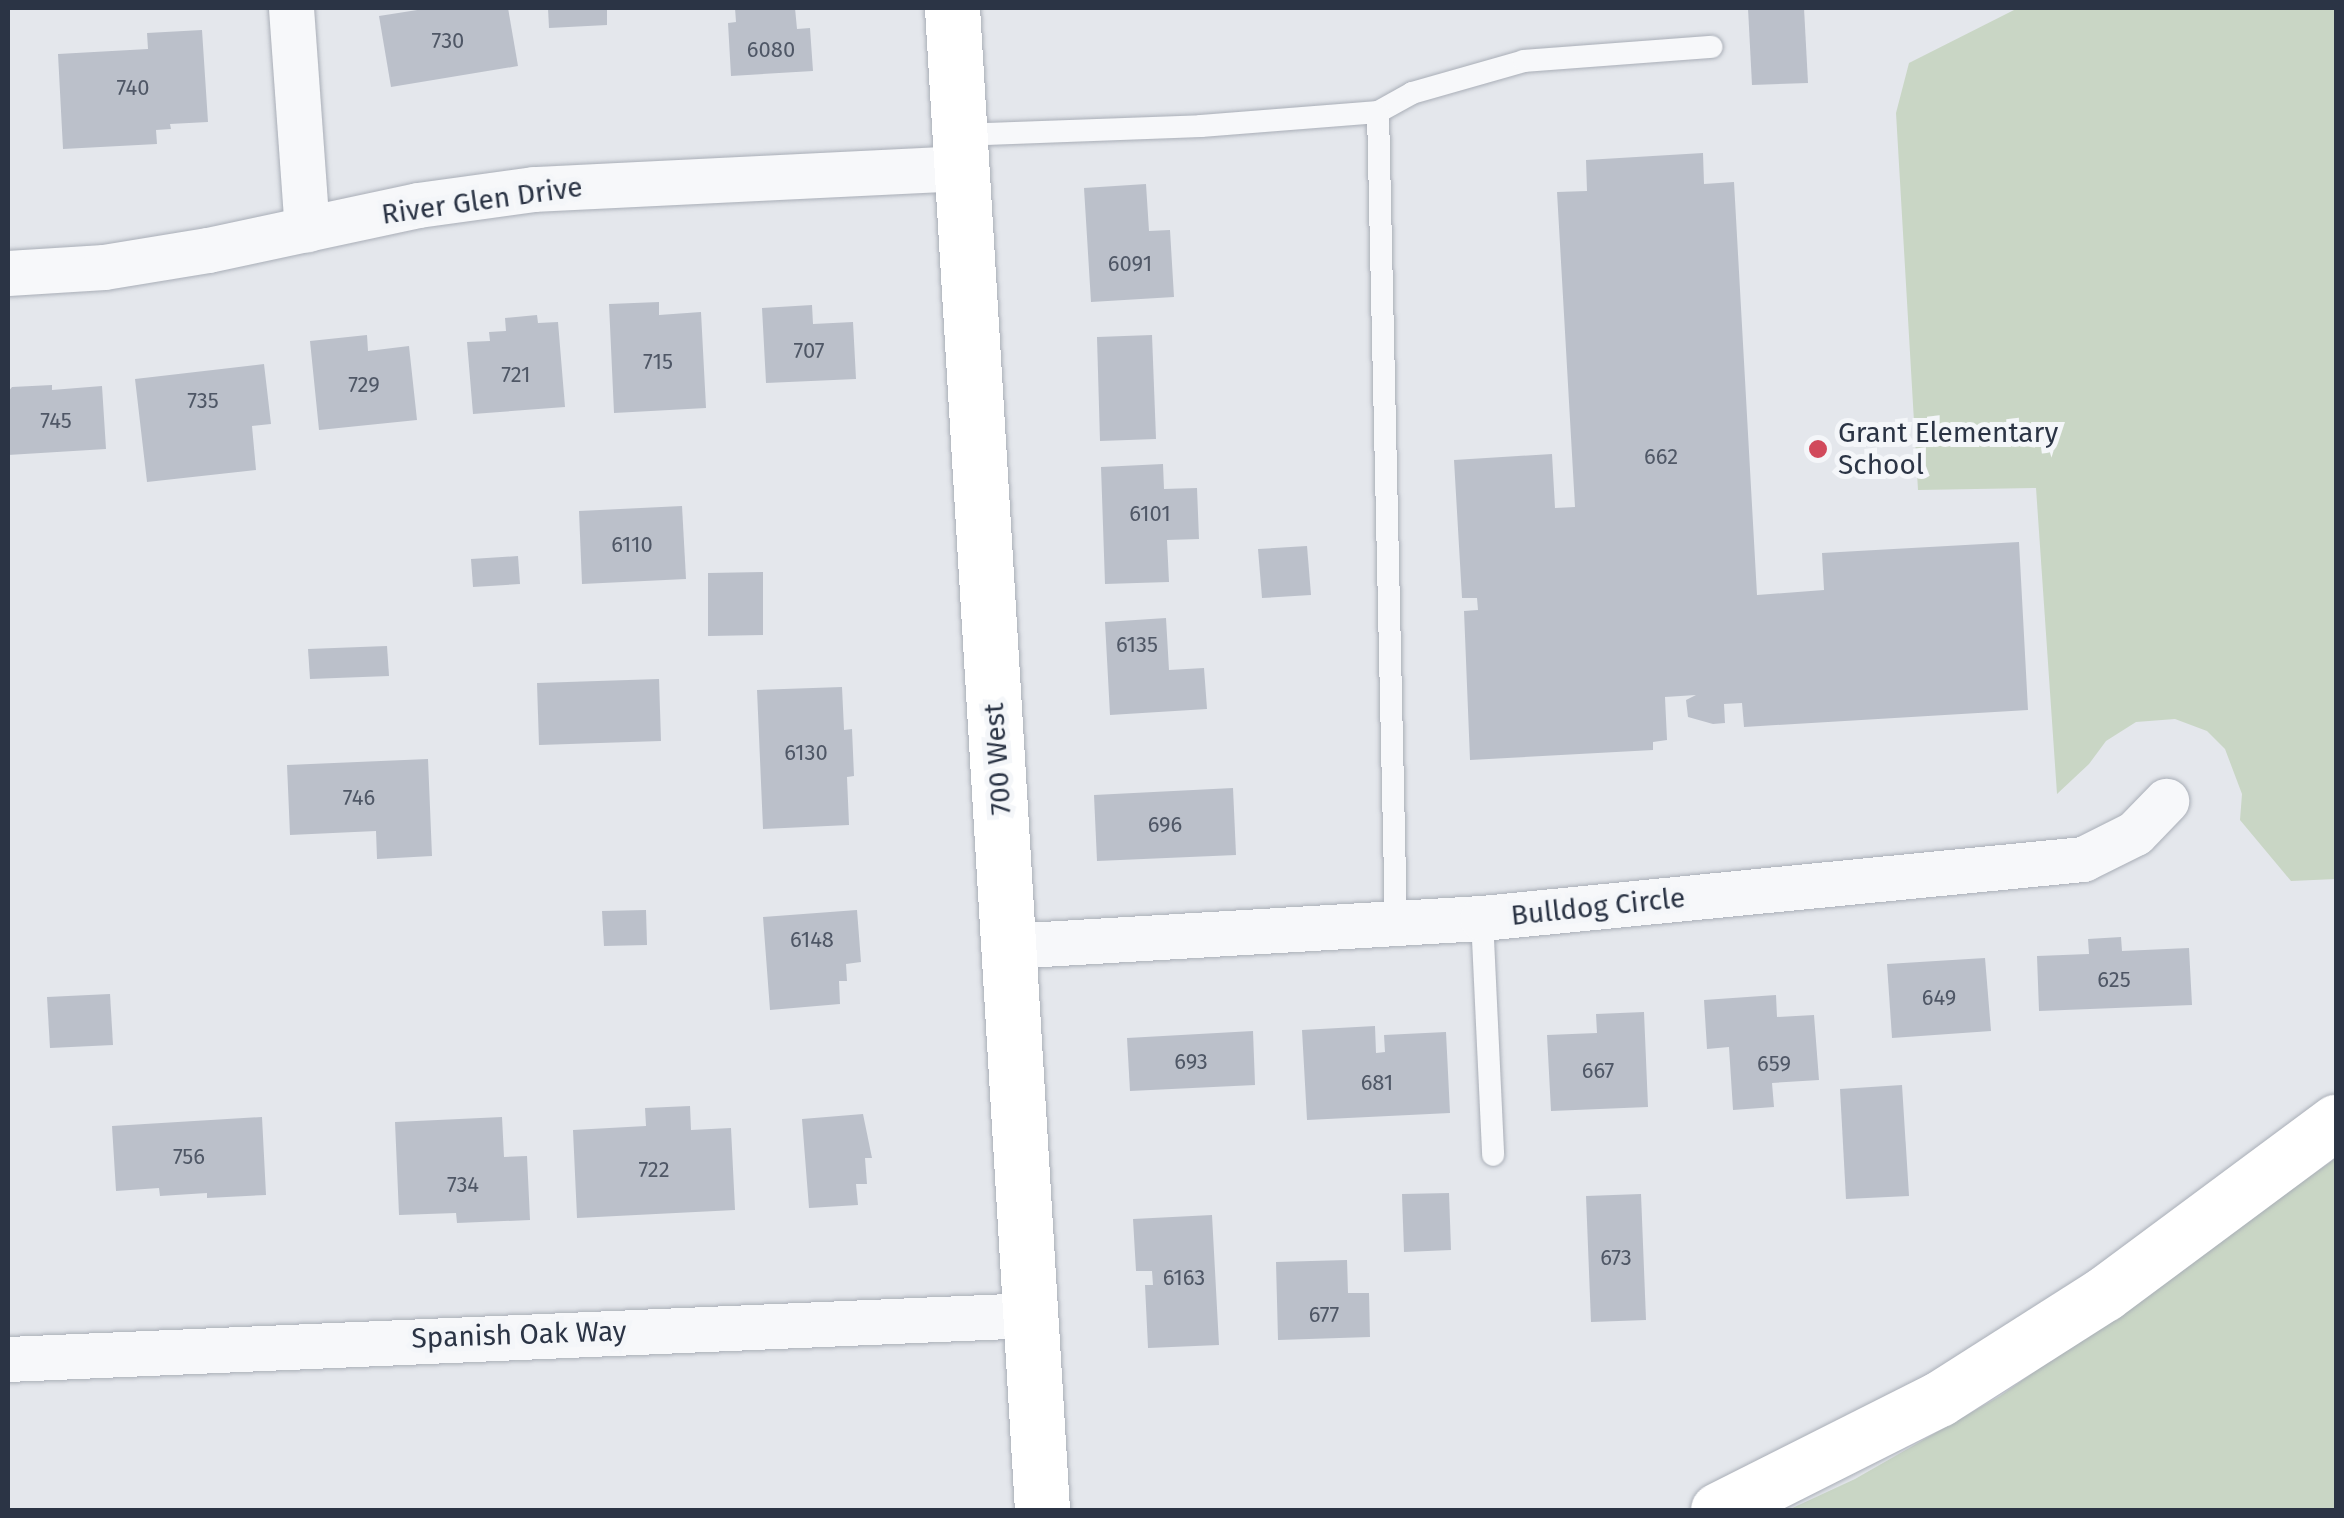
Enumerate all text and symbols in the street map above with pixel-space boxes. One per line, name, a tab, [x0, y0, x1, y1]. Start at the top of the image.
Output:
house number: 730	[432, 28, 464, 54]
house number: 6080	[747, 37, 795, 63]
house number: 740	[117, 75, 149, 101]
street label: River Glen Drive	[379, 170, 585, 232]
house number: 6091	[1108, 251, 1152, 277]
house number: 707	[793, 338, 825, 364]
house number: 715	[643, 349, 673, 375]
house number: 721	[501, 362, 531, 388]
house number: 729	[348, 372, 380, 398]
house number: 735	[187, 388, 219, 414]
house number: 745	[40, 408, 72, 434]
place label: Grant Elementary School	[1838, 416, 2058, 482]
marker: Grant Elementary School	[1807, 438, 1829, 460]
house number: 662	[1644, 444, 1678, 470]
house number: 6101	[1129, 501, 1171, 527]
house number: 6110	[611, 532, 653, 558]
house number: 6135	[1116, 632, 1158, 658]
street label: 700 West	[977, 702, 1019, 816]
house number: 6130	[784, 740, 828, 766]
house number: 746	[343, 785, 375, 811]
house number: 696	[1148, 812, 1182, 838]
street label: Bulldog Circle	[1509, 881, 1687, 933]
house number: 6148	[790, 927, 834, 953]
house number: 625	[2097, 967, 2131, 993]
house number: 649	[1922, 985, 1956, 1011]
house number: 693	[1174, 1049, 1208, 1075]
house number: 659	[1757, 1051, 1791, 1077]
house number: 667	[1582, 1058, 1614, 1084]
house number: 681	[1361, 1070, 1393, 1096]
house number: 756	[173, 1144, 205, 1170]
house number: 722	[638, 1157, 670, 1183]
house number: 734	[447, 1172, 479, 1198]
house number: 673	[1600, 1245, 1632, 1271]
house number: 6163	[1163, 1265, 1205, 1291]
house number: 677	[1309, 1302, 1339, 1328]
street label: Spanish Oak Way	[411, 1314, 627, 1356]

